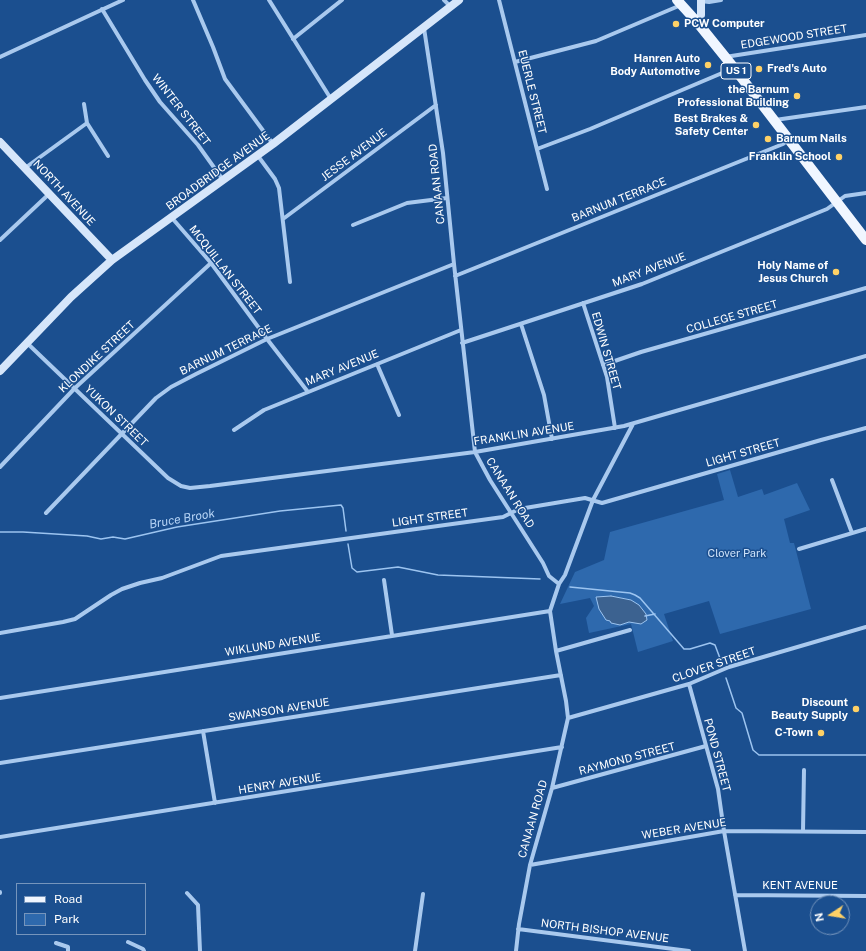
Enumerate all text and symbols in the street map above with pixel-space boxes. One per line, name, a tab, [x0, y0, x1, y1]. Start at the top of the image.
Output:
place label: PCW Computer	[684, 17, 765, 31]
marker: PCW Computer	[671, 19, 681, 29]
street label: EDGEWOOD STREET	[740, 22, 848, 52]
street label: EUERLE STREET	[515, 49, 549, 135]
place label: Hanren Auto Body Automotive	[610, 52, 700, 78]
marker: Hanren Auto Body Automotive	[703, 60, 713, 70]
place label: Fred's Auto	[767, 62, 827, 76]
road number: US 1	[721, 63, 751, 79]
marker: Fred's Auto	[754, 64, 764, 74]
street label: WINTER STREET	[149, 72, 213, 148]
place label: the Barnum Professional Building	[677, 83, 789, 109]
marker: the Barnum Professional Building	[792, 91, 802, 101]
place label: Best Brakes & Safety Center	[674, 112, 748, 138]
marker: Best Brakes & Safety Center	[751, 120, 761, 130]
street label: JESSE AVENUE	[318, 126, 390, 184]
street label: BROADBRIDGE AVENUE	[164, 129, 272, 213]
place label: Barnum Nails	[776, 132, 847, 146]
marker: Barnum Nails	[763, 134, 773, 144]
street label: CANAAN ROAD	[426, 143, 448, 225]
place label: Franklin School	[749, 150, 831, 164]
marker: Franklin School	[834, 152, 844, 162]
street label: NORTH AVENUE	[30, 157, 98, 229]
street label: BARNUM TERRACE	[570, 175, 668, 225]
street label: MCQUILLAN STREET	[186, 223, 264, 317]
street label: MARY AVENUE	[610, 250, 688, 290]
place label: Holy Name of Jesus Church	[757, 259, 828, 285]
marker: Holy Name of Jesus Church	[831, 267, 841, 277]
street label: COLLEGE STREET	[685, 298, 779, 336]
street label: EDWIN STREET	[589, 311, 623, 391]
street label: KLONDIKE STREET	[56, 318, 138, 396]
street label: BARNUM TERRACE	[178, 322, 274, 378]
street label: MARY AVENUE	[303, 347, 381, 389]
street label: YUKON STREET	[82, 383, 150, 449]
street label: FRANKLIN AVENUE	[473, 420, 575, 448]
street label: LIGHT STREET	[704, 436, 782, 470]
street label: CANAAN ROAD	[483, 455, 537, 531]
water label: Bruce Brook	[148, 506, 216, 532]
street label: LIGHT STREET	[391, 506, 469, 530]
park label: Clover Park	[708, 547, 766, 561]
street label: WIKLUND AVENUE	[224, 631, 322, 659]
street label: CLOVER STREET	[670, 644, 758, 686]
street label: SWANSON AVENUE	[227, 695, 331, 725]
place label: Discount Beauty Supply	[771, 696, 848, 722]
marker: Discount Beauty Supply	[851, 704, 861, 714]
street label: POND STREET	[701, 717, 733, 793]
place label: C-Town	[775, 726, 813, 740]
marker: C-Town	[816, 728, 826, 738]
street label: RAYMOND STREET	[577, 740, 677, 778]
street label: HENRY AVENUE	[238, 771, 322, 797]
street label: CANAAN ROAD	[516, 778, 550, 860]
street label: WEBER AVENUE	[641, 816, 727, 842]
street label: KENT AVENUE	[762, 879, 838, 893]
legend	[16, 883, 146, 935]
text: Road	[54, 892, 82, 906]
north arrow	[810, 895, 850, 935]
text: Park	[54, 912, 80, 926]
text: N	[812, 912, 826, 923]
street label: NORTH BISHOP AVENUE	[540, 917, 670, 945]

